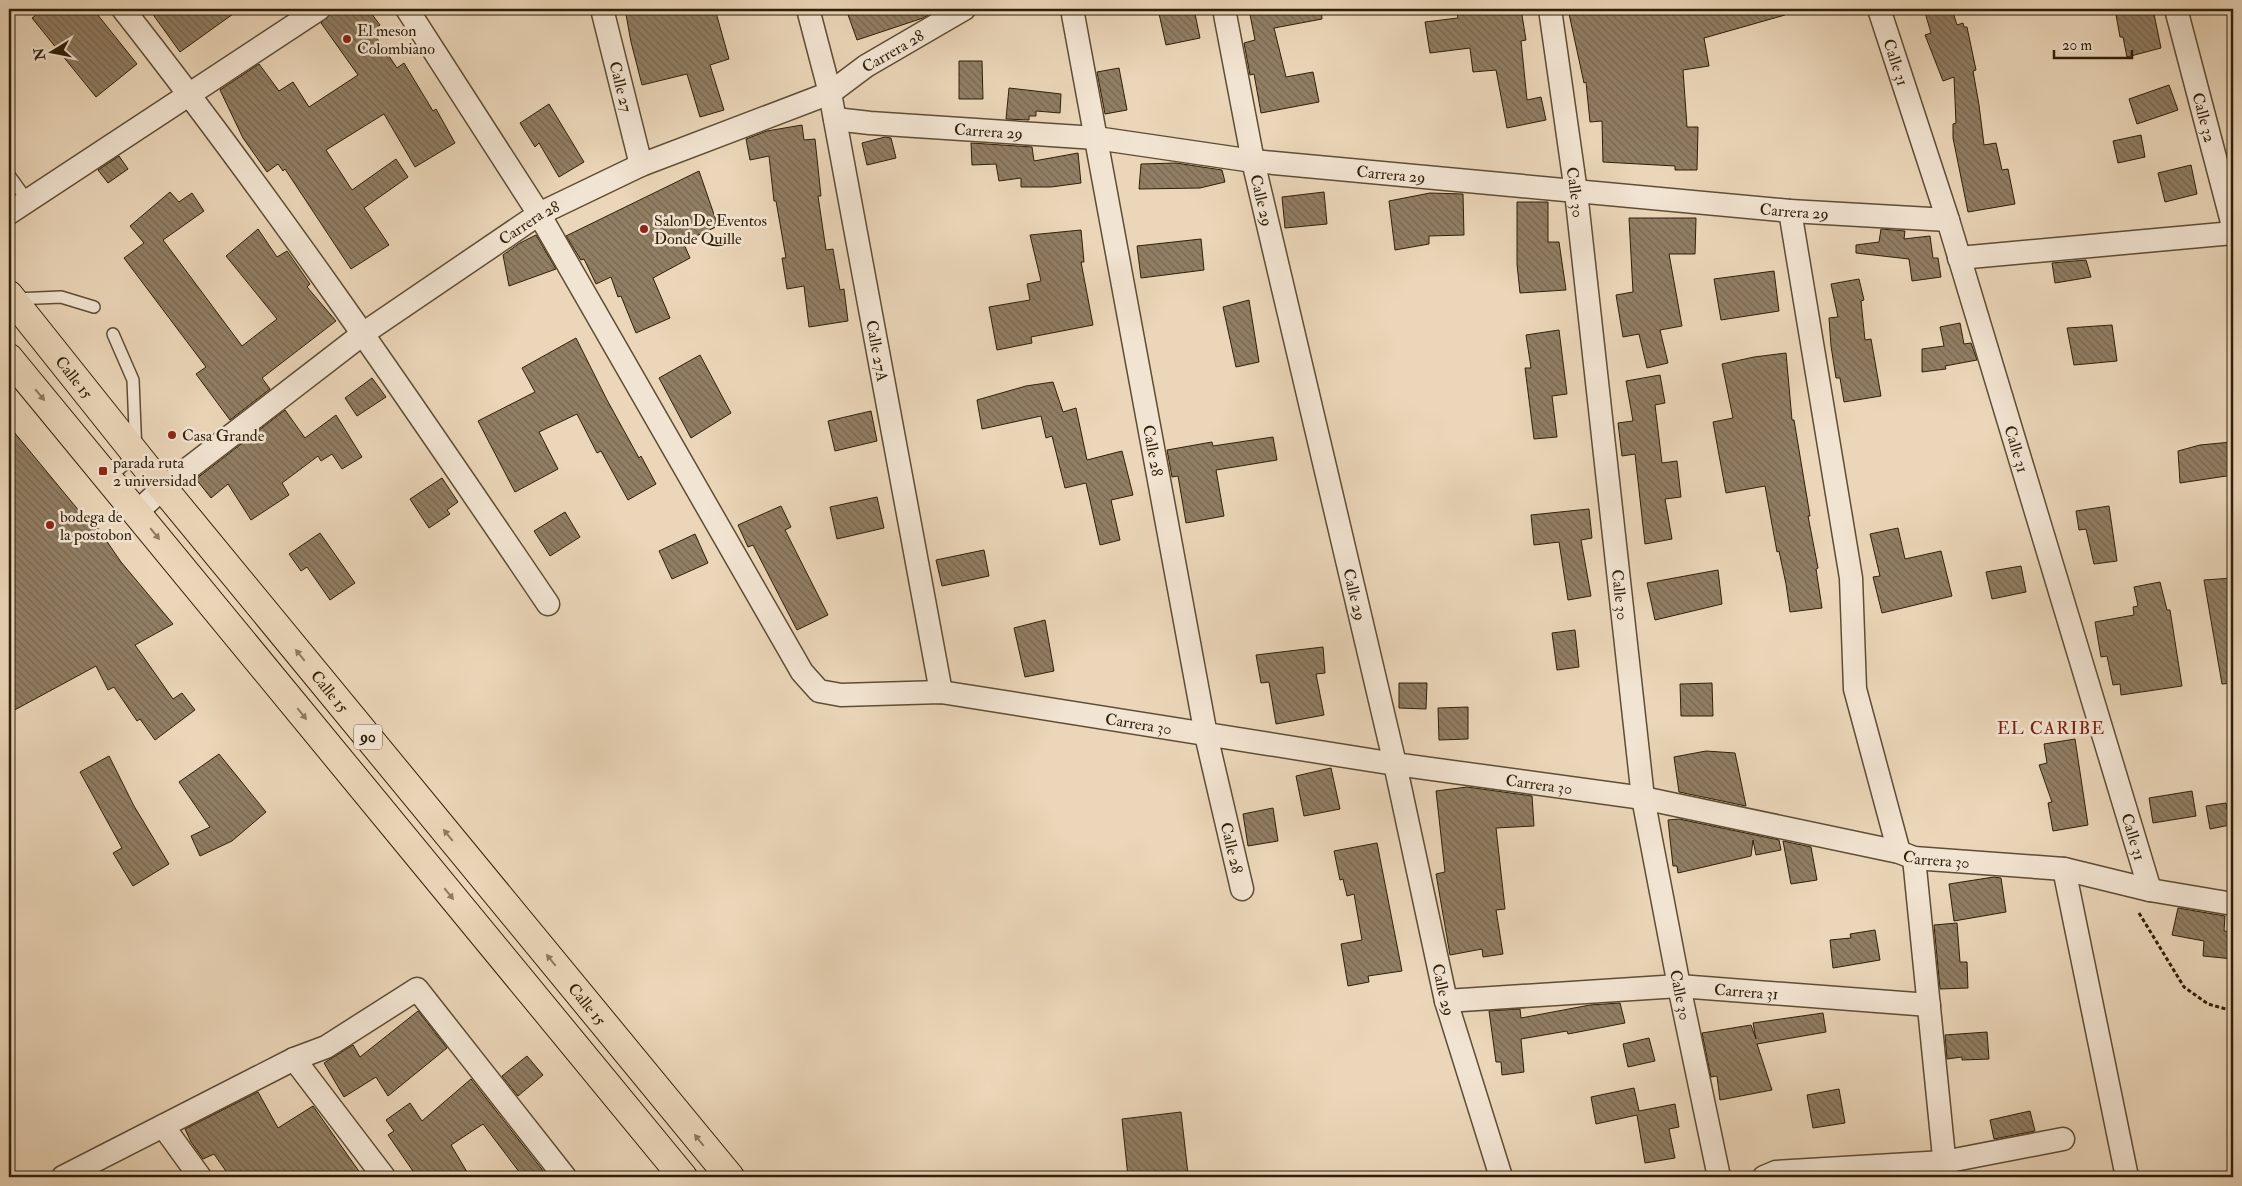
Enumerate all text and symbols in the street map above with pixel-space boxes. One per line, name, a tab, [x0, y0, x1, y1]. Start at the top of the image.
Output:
place label: El meson Colombiano	[357, 21, 435, 59]
street label: Carrera 28	[859, 25, 928, 77]
north arrow	[28, 28, 78, 78]
scale bar	[2054, 28, 2132, 60]
marker: El meson Colombiano	[341, 33, 353, 45]
street label: Calle 31	[1878, 36, 1912, 89]
text: 20 m	[2062, 36, 2092, 55]
text: N	[30, 46, 49, 63]
street label: Calle 27	[604, 59, 637, 115]
street label: Calle 32	[2187, 91, 2220, 145]
street label: Carrera 29	[953, 120, 1024, 144]
street label: Carrera 29	[1356, 162, 1426, 188]
street label: Calle 30	[1562, 166, 1588, 219]
street label: Calle 29	[1245, 172, 1277, 228]
street label: Carrera 28	[495, 196, 563, 250]
street label: Carrera 29	[1759, 199, 1829, 224]
place label: Salon De Eventos Donde Quille	[654, 211, 767, 249]
marker: Salon De Eventos Donde Quille	[638, 223, 650, 235]
street label: Calle 27A	[861, 319, 892, 383]
street label: Calle 15	[51, 352, 97, 403]
one-way arrow	[34, 389, 46, 401]
street label: Calle 28	[1138, 423, 1167, 479]
street label: Calle 31	[1999, 423, 2033, 475]
place label: Casa Grande	[182, 426, 265, 446]
marker: Casa Grande	[166, 429, 178, 441]
place label: parada ruta 2 universidad	[112, 453, 197, 491]
marker: parada ruta 2 universidad	[97, 465, 109, 477]
place label: bodega de la postobon	[60, 507, 132, 546]
marker: bodega de la postobon	[44, 519, 56, 531]
one-way arrow	[150, 527, 161, 540]
street label: Calle 29	[1338, 567, 1370, 623]
street label: Calle 30	[1607, 568, 1632, 621]
one-way arrow	[295, 649, 306, 662]
street label: Calle 15	[306, 666, 353, 717]
one-way arrow	[297, 707, 308, 720]
street label: Carrera 30	[1104, 709, 1173, 739]
district label: EL CARIBE	[1997, 717, 2105, 740]
road number: 90	[354, 724, 382, 750]
street label: Carrera 30	[1504, 770, 1574, 799]
street label: Calle 31	[2116, 811, 2149, 863]
street label: Calle 28	[1216, 820, 1247, 876]
one-way arrow	[442, 829, 454, 841]
street label: Carrera 30	[1900, 845, 1970, 873]
one-way arrow	[444, 887, 455, 900]
one-way arrow	[546, 954, 557, 967]
street label: Calle 29	[1427, 962, 1459, 1018]
street label: Calle 30	[1665, 968, 1695, 1022]
street label: Calle 15	[563, 979, 610, 1030]
street label: Carrera 31	[1713, 980, 1779, 1005]
one-way arrow	[693, 1134, 705, 1146]

